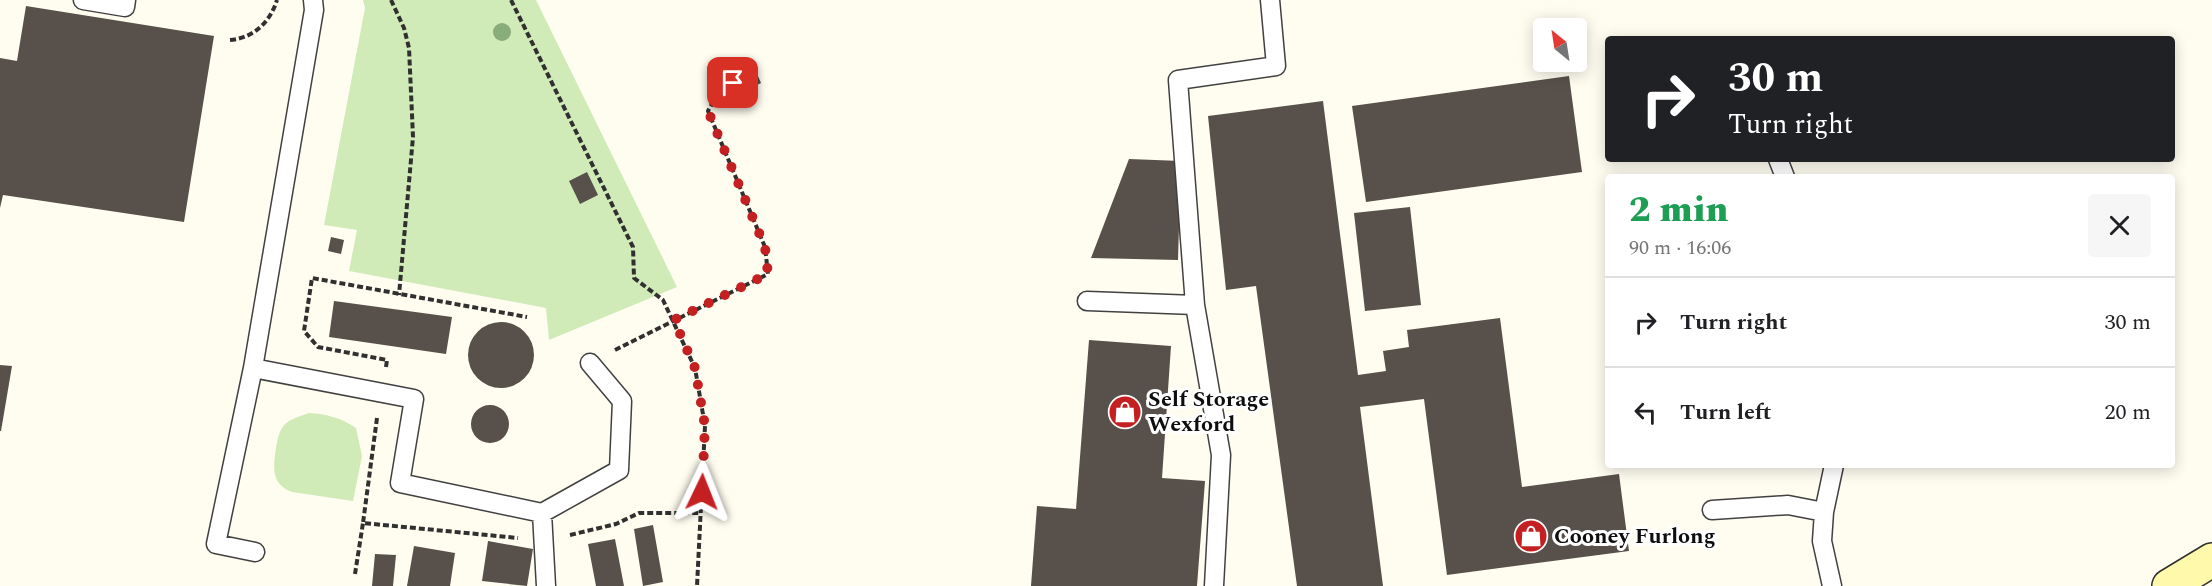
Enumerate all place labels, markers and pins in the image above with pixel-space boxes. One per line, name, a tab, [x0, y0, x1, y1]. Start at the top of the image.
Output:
pin	[707, 57, 758, 108]
place label: Self Storage Wexford	[1148, 383, 1269, 441]
shop icon: Self Storage Wexford	[1107, 394, 1143, 430]
shop icon: Cooney Furlong	[1513, 518, 1549, 554]
place label: Cooney Furlong	[1554, 520, 1716, 553]

